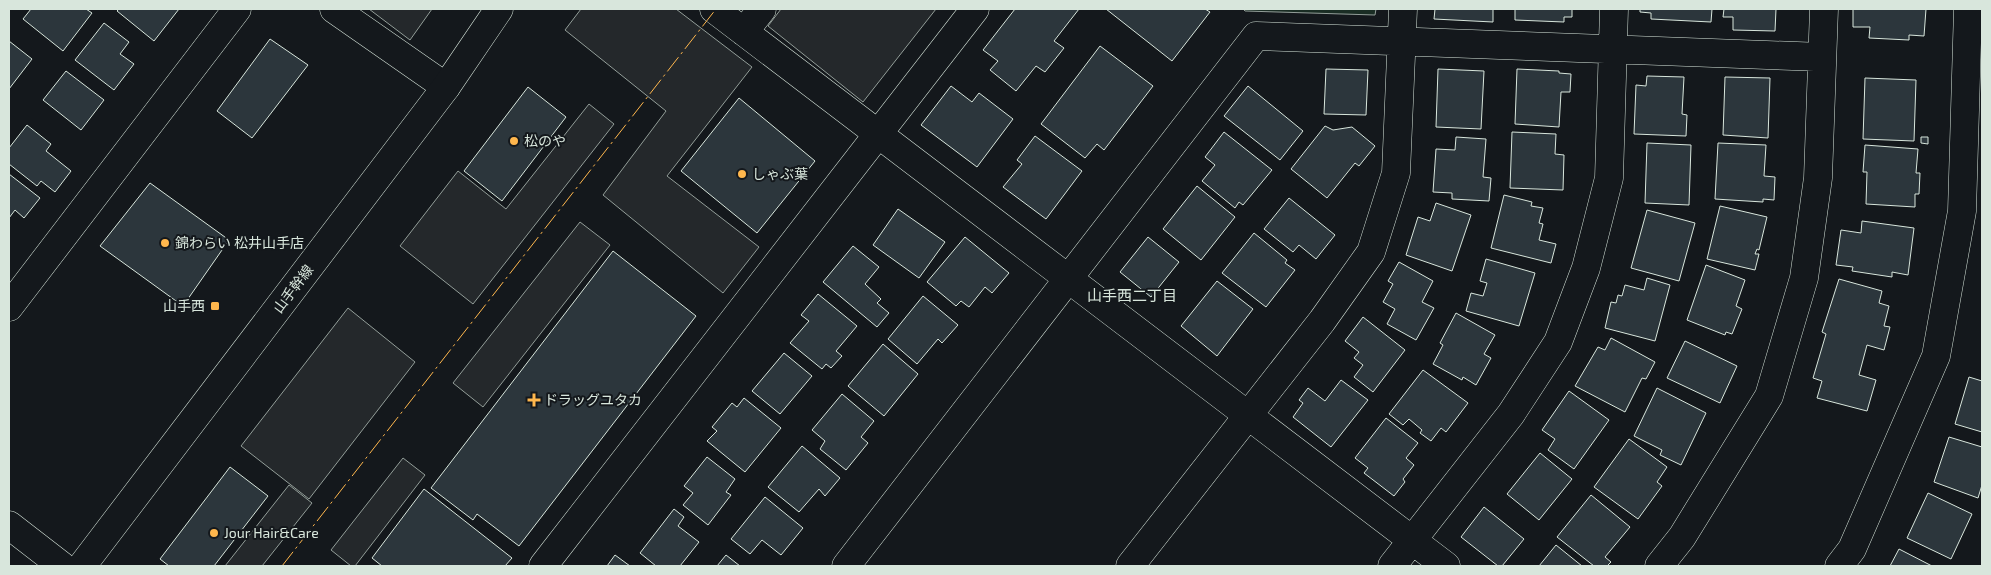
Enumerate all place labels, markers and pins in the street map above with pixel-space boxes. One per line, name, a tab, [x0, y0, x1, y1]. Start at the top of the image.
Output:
place label: 松のや	[524, 132, 566, 149]
marker: 松のや	[508, 135, 520, 147]
place label: しゃぶ葉	[752, 165, 808, 182]
marker: しゃぶ葉	[736, 168, 748, 180]
place label: 錦わらい 松井山手店	[175, 234, 304, 251]
marker: 錦わらい 松井山手店	[159, 237, 171, 249]
place label: 山手西	[163, 297, 205, 314]
marker: 山手西	[209, 300, 221, 312]
place label: ドラッグユタカ	[544, 391, 642, 408]
marker: ドラッグユタカ	[528, 394, 540, 406]
place label: Jour Hair&Care	[224, 524, 319, 541]
marker: Jour Hair&Care	[208, 527, 220, 539]

